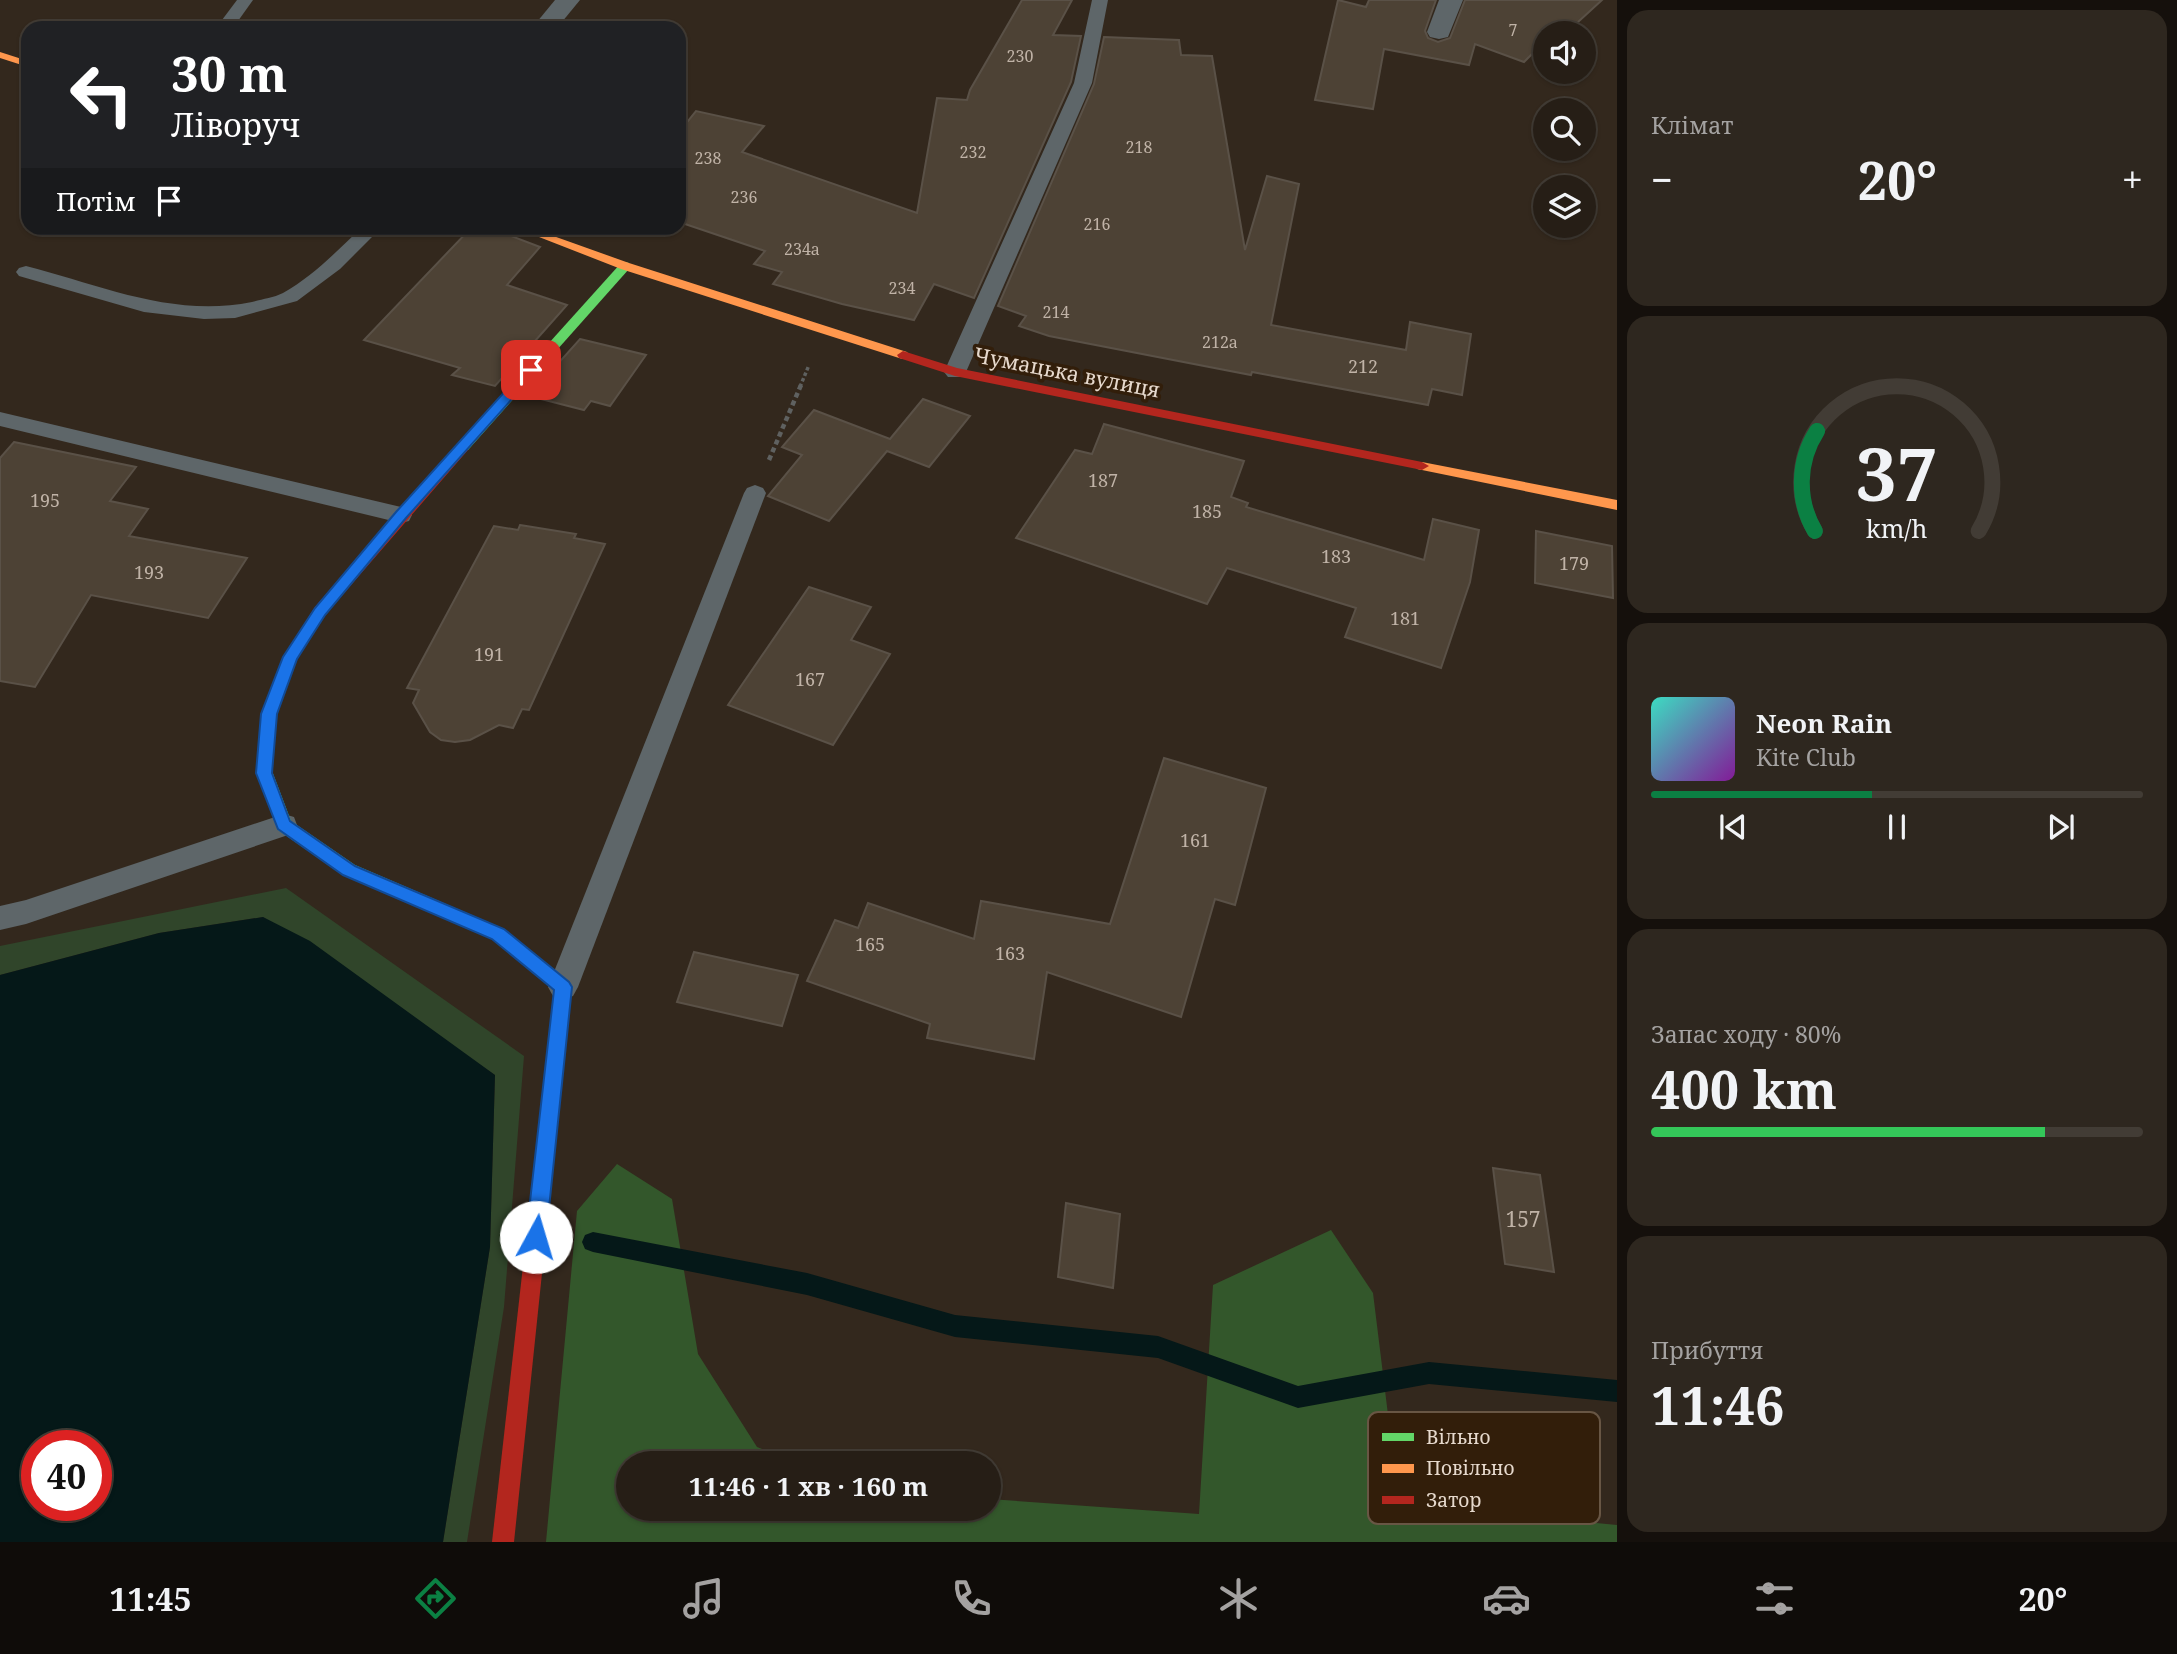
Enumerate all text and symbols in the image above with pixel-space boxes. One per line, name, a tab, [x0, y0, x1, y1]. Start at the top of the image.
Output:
house number: 7	[1509, 19, 1518, 41]
map controls	[1533, 21, 1596, 238]
button: sound	[1533, 21, 1596, 84]
text: 30 m	[171, 40, 287, 106]
house number: 230	[1007, 45, 1033, 67]
icon: left	[56, 49, 147, 140]
button: search	[1533, 98, 1596, 161]
text: Ліворуч	[171, 103, 300, 146]
text: Клімат	[1651, 109, 1733, 141]
house number: 218	[1126, 136, 1152, 158]
house number: 232	[960, 141, 986, 163]
text: 20°	[1858, 144, 1937, 215]
house number: 238	[695, 147, 721, 169]
text: −	[1651, 153, 1673, 205]
text: +	[2122, 153, 2143, 205]
button: layers	[1533, 175, 1596, 238]
icon: arrive	[150, 182, 188, 220]
text: Потім	[56, 183, 136, 219]
house number: 236	[731, 186, 757, 208]
house number: 216	[1084, 213, 1110, 235]
house number: 234а	[784, 238, 820, 260]
house number: 234	[889, 277, 915, 299]
house number: 214	[1043, 301, 1069, 323]
house number: 212а	[1202, 331, 1238, 353]
pin	[501, 340, 561, 400]
street label: Чумацька вулиця	[972, 340, 1162, 404]
icon: arrive	[512, 351, 550, 389]
house number: 212	[1348, 354, 1378, 378]
text: 37	[1856, 423, 1938, 522]
house number: 187	[1088, 468, 1118, 492]
house number: 195	[30, 488, 60, 512]
house number: 185	[1192, 499, 1222, 523]
text: km/h	[1866, 510, 1928, 544]
house number: 183	[1321, 544, 1351, 568]
house number: 179	[1559, 551, 1589, 575]
house number: 193	[134, 560, 164, 584]
house number: 181	[1390, 606, 1420, 630]
house number: 191	[474, 642, 504, 666]
house number: 167	[795, 667, 825, 691]
text: Neon Rain	[1756, 705, 1892, 741]
text: Kite Club	[1756, 741, 1856, 773]
icon: previous	[1714, 808, 1752, 846]
icon: pause	[1878, 808, 1916, 846]
icon: next	[2042, 808, 2080, 846]
house number: 161	[1180, 828, 1210, 852]
house number: 165	[855, 932, 885, 956]
house number: 163	[995, 941, 1025, 965]
text: Запас ходу · 80%	[1651, 1018, 1841, 1050]
text: 400 km	[1651, 1053, 1837, 1124]
position arrow	[499, 1200, 573, 1274]
house number: 157	[1505, 1205, 1541, 1233]
text: Прибуття	[1651, 1334, 1763, 1366]
text: 11:46	[1651, 1369, 1784, 1440]
legend	[1368, 1412, 1600, 1524]
text: Вільно	[1426, 1424, 1491, 1450]
speed limit sign: 40	[21, 1430, 112, 1521]
text: Повільно	[1426, 1455, 1515, 1481]
text: 11:46 · 1 хв · 160 m	[689, 1468, 928, 1504]
text: Затор	[1426, 1487, 1481, 1513]
icon: directions	[411, 1574, 460, 1623]
icon: music	[679, 1574, 728, 1623]
icon: phone	[947, 1574, 996, 1623]
icon: climate	[1214, 1574, 1263, 1623]
icon: car	[1482, 1574, 1531, 1623]
icon: filters	[1750, 1574, 1799, 1623]
text: 11:45	[109, 1577, 192, 1620]
text: 20°	[2018, 1577, 2067, 1620]

